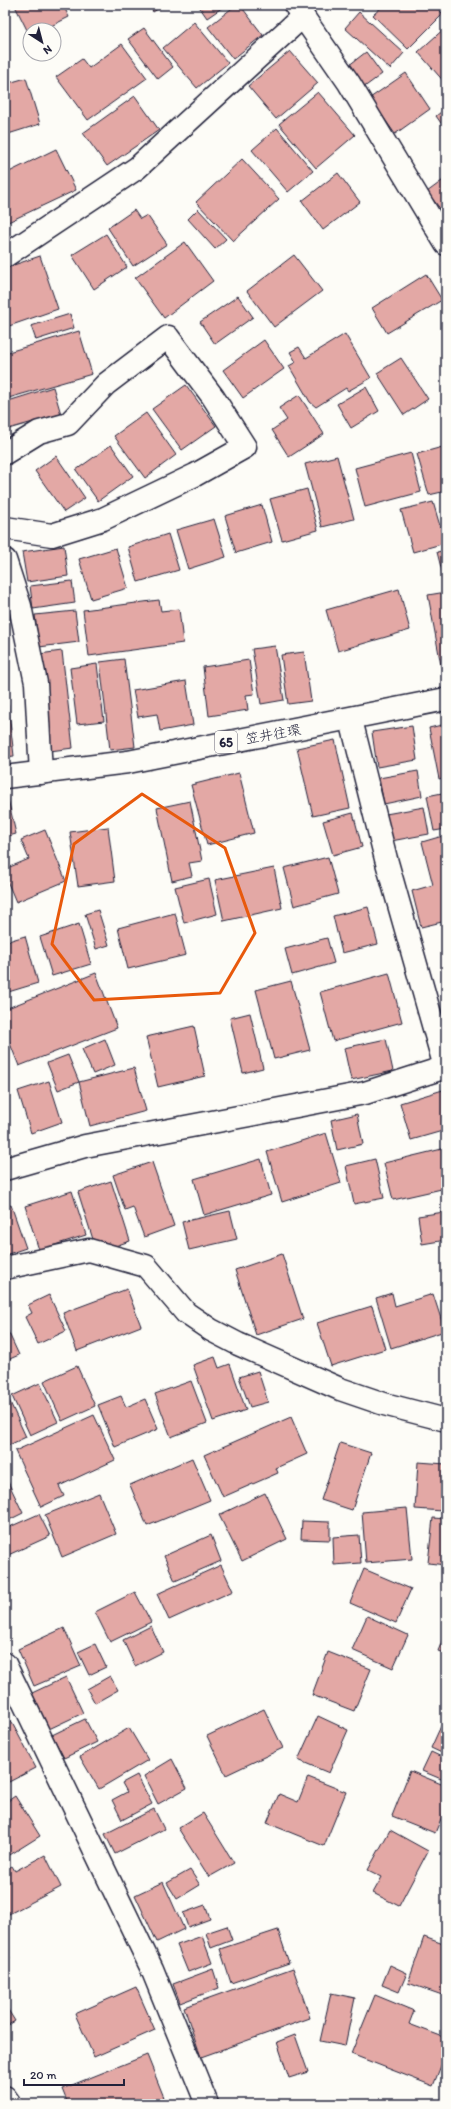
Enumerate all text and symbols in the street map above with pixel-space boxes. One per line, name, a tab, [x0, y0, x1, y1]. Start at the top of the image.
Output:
north arrow	[22, 22, 62, 62]
text: N	[41, 42, 54, 57]
street label: 笠井往環	[244, 721, 302, 748]
road number: 65	[215, 731, 237, 753]
scale bar	[24, 2061, 124, 2087]
text: 20 m	[30, 2068, 57, 2082]

